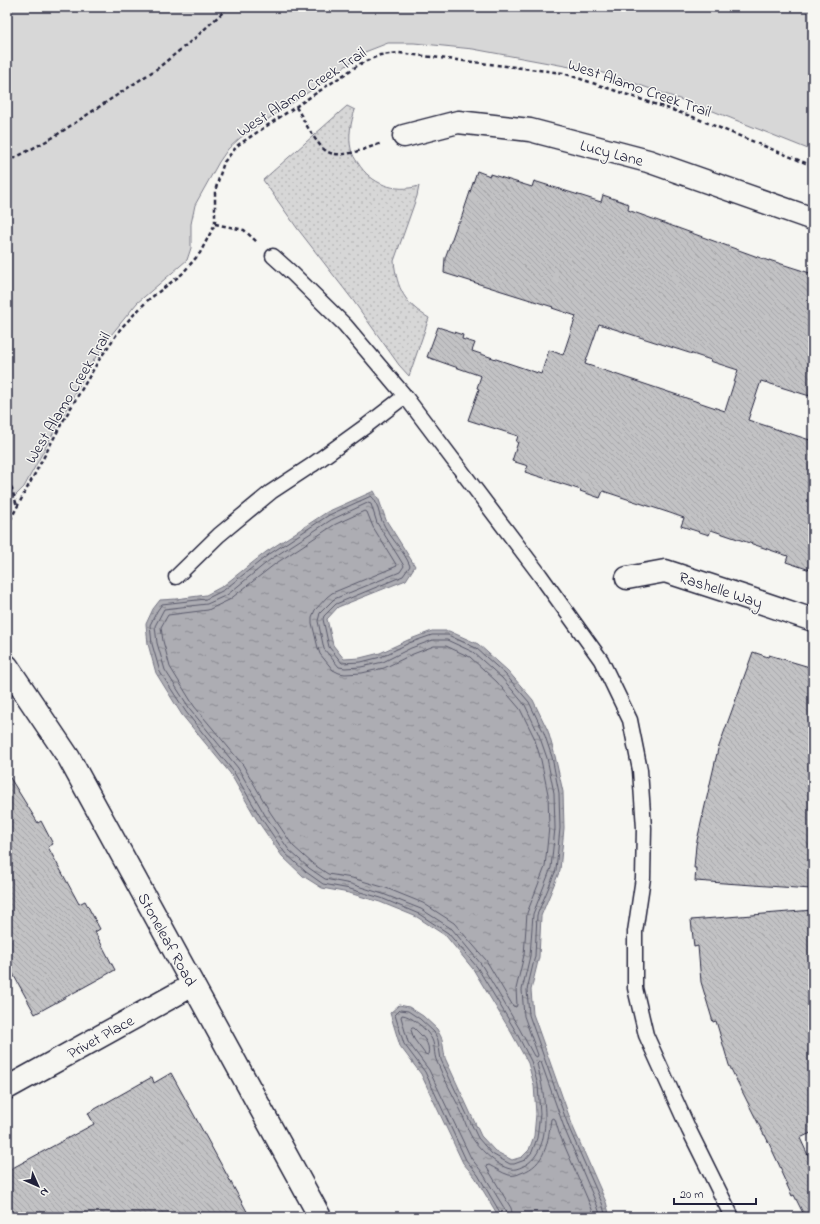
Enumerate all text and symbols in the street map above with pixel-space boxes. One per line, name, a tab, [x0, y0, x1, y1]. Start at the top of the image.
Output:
street label: West Alamo Creek Trail	[232, 41, 372, 144]
street label: West Alamo Creek Trail	[564, 53, 715, 125]
street label: Lucy Lane	[577, 134, 647, 174]
street label: West Alamo Creek Trail	[20, 327, 118, 469]
street label: Rashelle Way	[675, 566, 765, 616]
street label: Stoneleaf Road	[131, 889, 202, 991]
street label: Privet Place	[63, 1009, 140, 1066]
north arrow	[18, 1166, 58, 1206]
scale bar	[674, 1180, 756, 1206]
text: N	[36, 1184, 53, 1201]
text: 20 m	[680, 1186, 703, 1204]

